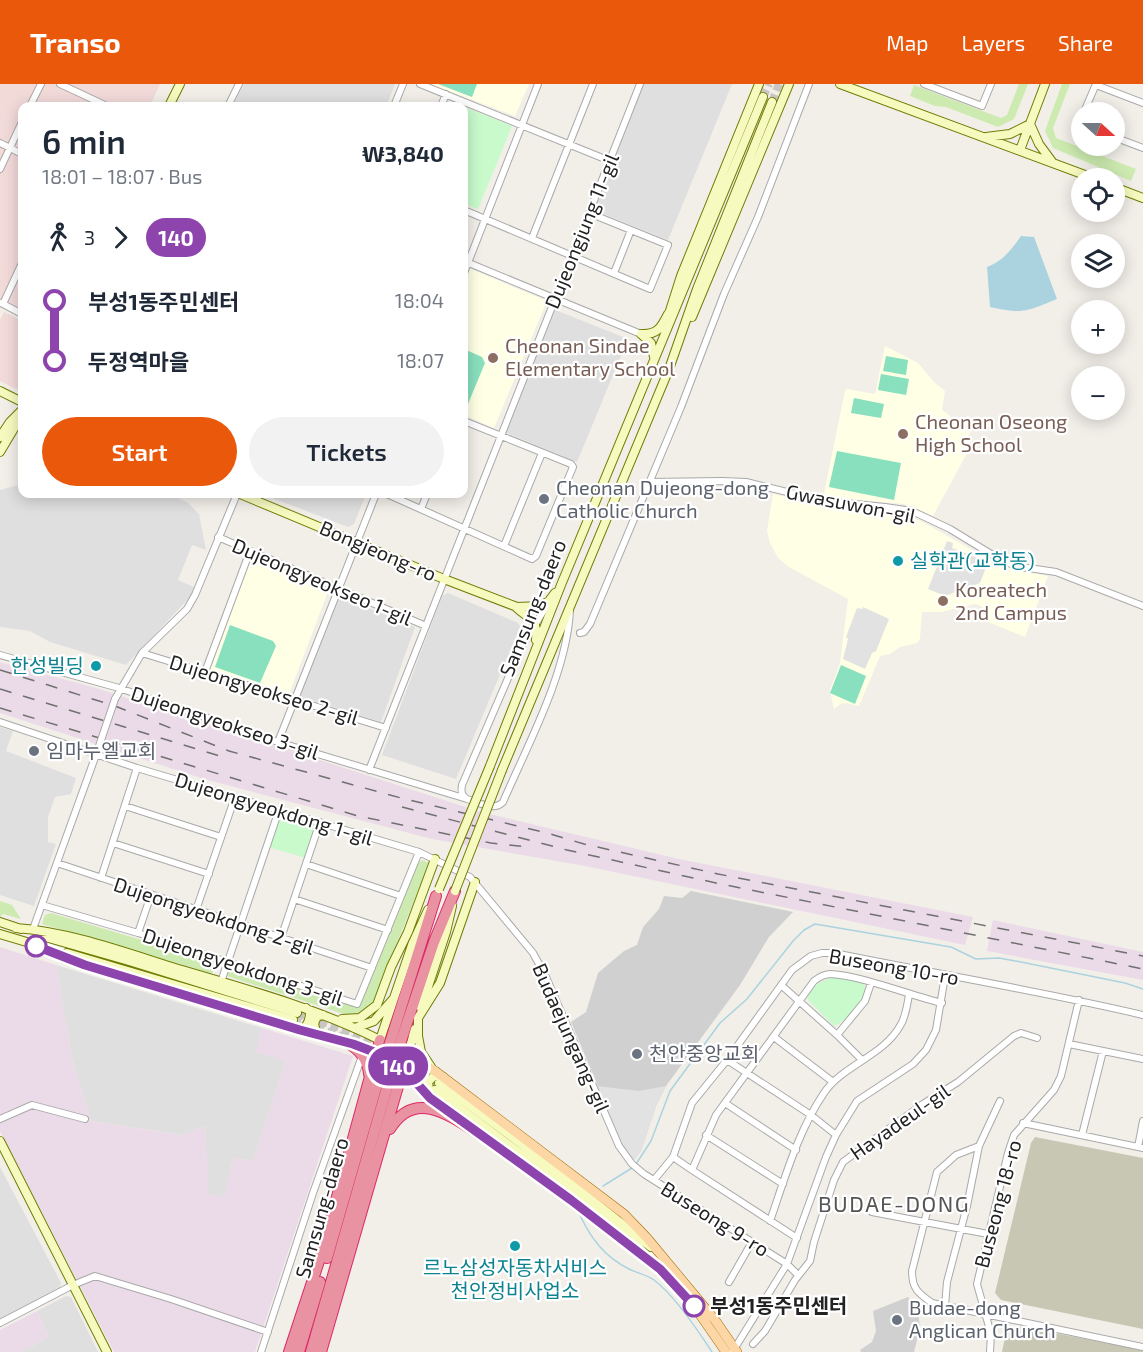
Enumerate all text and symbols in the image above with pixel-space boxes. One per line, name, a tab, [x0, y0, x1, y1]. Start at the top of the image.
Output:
text: Transo	[30, 25, 121, 59]
text: Map	[886, 30, 928, 55]
text: Layers	[961, 30, 1025, 55]
text: Share	[1058, 30, 1113, 55]
north arrow	[1071, 102, 1125, 156]
map controls	[1071, 102, 1125, 420]
text: 6 min	[42, 121, 126, 161]
text: ₩3,840	[362, 140, 444, 166]
street label: Dujeongjung 11-gil	[539, 150, 623, 312]
text: 18:01 – 18:07 · Bus	[42, 164, 202, 188]
button: locate	[1071, 168, 1125, 222]
icon: walk	[42, 221, 75, 254]
icon: forward	[104, 221, 137, 254]
text: 3	[84, 225, 95, 249]
text: 140	[158, 225, 194, 250]
button: layers	[1071, 234, 1125, 288]
text: 부성1동주민센터	[88, 288, 239, 314]
text: 18:04	[395, 288, 444, 312]
button: +	[1071, 300, 1125, 354]
place label: Cheonan Sindae Elementary School	[505, 333, 675, 380]
text: 두정역마을	[88, 348, 189, 374]
text: 18:07	[397, 348, 444, 372]
marker: Cheonan Sindae Elementary School	[486, 351, 500, 365]
button: −	[1071, 366, 1125, 420]
place label: Cheonan Oseong High School	[915, 409, 1067, 456]
button: Start	[42, 417, 237, 486]
button: Tickets	[249, 417, 444, 486]
marker: Cheonan Oseong High School	[896, 427, 910, 441]
place label: Cheonan Dujeong-dong Catholic Church	[556, 475, 769, 522]
street label: Gwasuwon-gil	[784, 479, 918, 527]
marker: Cheonan Dujeong-dong Catholic Church	[537, 492, 551, 506]
street label: Bongjeong-ro	[316, 515, 440, 585]
street label: Dujeongyeokseo 1-gil	[229, 532, 416, 630]
street label: Samsung-daero	[494, 536, 570, 680]
place label: 실학관(교학동)	[910, 548, 1035, 572]
marker: 실학관(교학동)	[891, 554, 905, 568]
place label: Koreatech 2nd Campus	[955, 577, 1067, 624]
marker: Koreatech 2nd Campus	[936, 594, 950, 608]
street label: Dujeongyeokseo 2-gil	[167, 649, 362, 729]
place label: 한성빌딩	[10, 653, 84, 677]
marker: 한성빌딩	[89, 659, 103, 673]
street label: Dujeongyeokseo 3-gil	[128, 680, 322, 764]
place label: 임마누엘교회	[46, 738, 156, 762]
marker: 임마누엘교회	[27, 744, 41, 758]
street label: Dujeongyeokdong 1-gil	[172, 766, 376, 850]
street label: Dujeongyeokdong 2-gil	[111, 871, 318, 959]
street label: Dujeongyeokdong 3-gil	[140, 922, 347, 1010]
unlabelled marker	[25, 935, 47, 957]
street label: Buseong 10-ro	[827, 943, 961, 989]
street label: Budaejungang-gil	[528, 959, 616, 1116]
place label: 천안중앙교회	[649, 1041, 759, 1065]
line badge: 140	[364, 1046, 432, 1086]
marker: 천안중앙교회	[630, 1047, 644, 1061]
text: 140	[380, 1054, 416, 1079]
street label: Hayadeul-gil	[845, 1078, 954, 1164]
street label: Samsung-daero	[289, 1135, 353, 1281]
street label: Buseong 18-ro	[968, 1137, 1026, 1270]
street label: Buseong 9-ro	[657, 1175, 774, 1261]
district label: BUDAE-DONG	[818, 1190, 970, 1216]
marker: 르노삼성자동차서비스 천안정비사업소	[508, 1239, 522, 1253]
place label: 르노삼성자동차서비스 천안정비사업소	[423, 1255, 607, 1302]
place label: 부성1동주민센터	[710, 1293, 847, 1317]
marker: 부성1동주민센터	[683, 1295, 705, 1317]
place label: Budae-dong Anglican Church	[909, 1295, 1056, 1342]
marker: Budae-dong Anglican Church	[890, 1313, 904, 1327]

